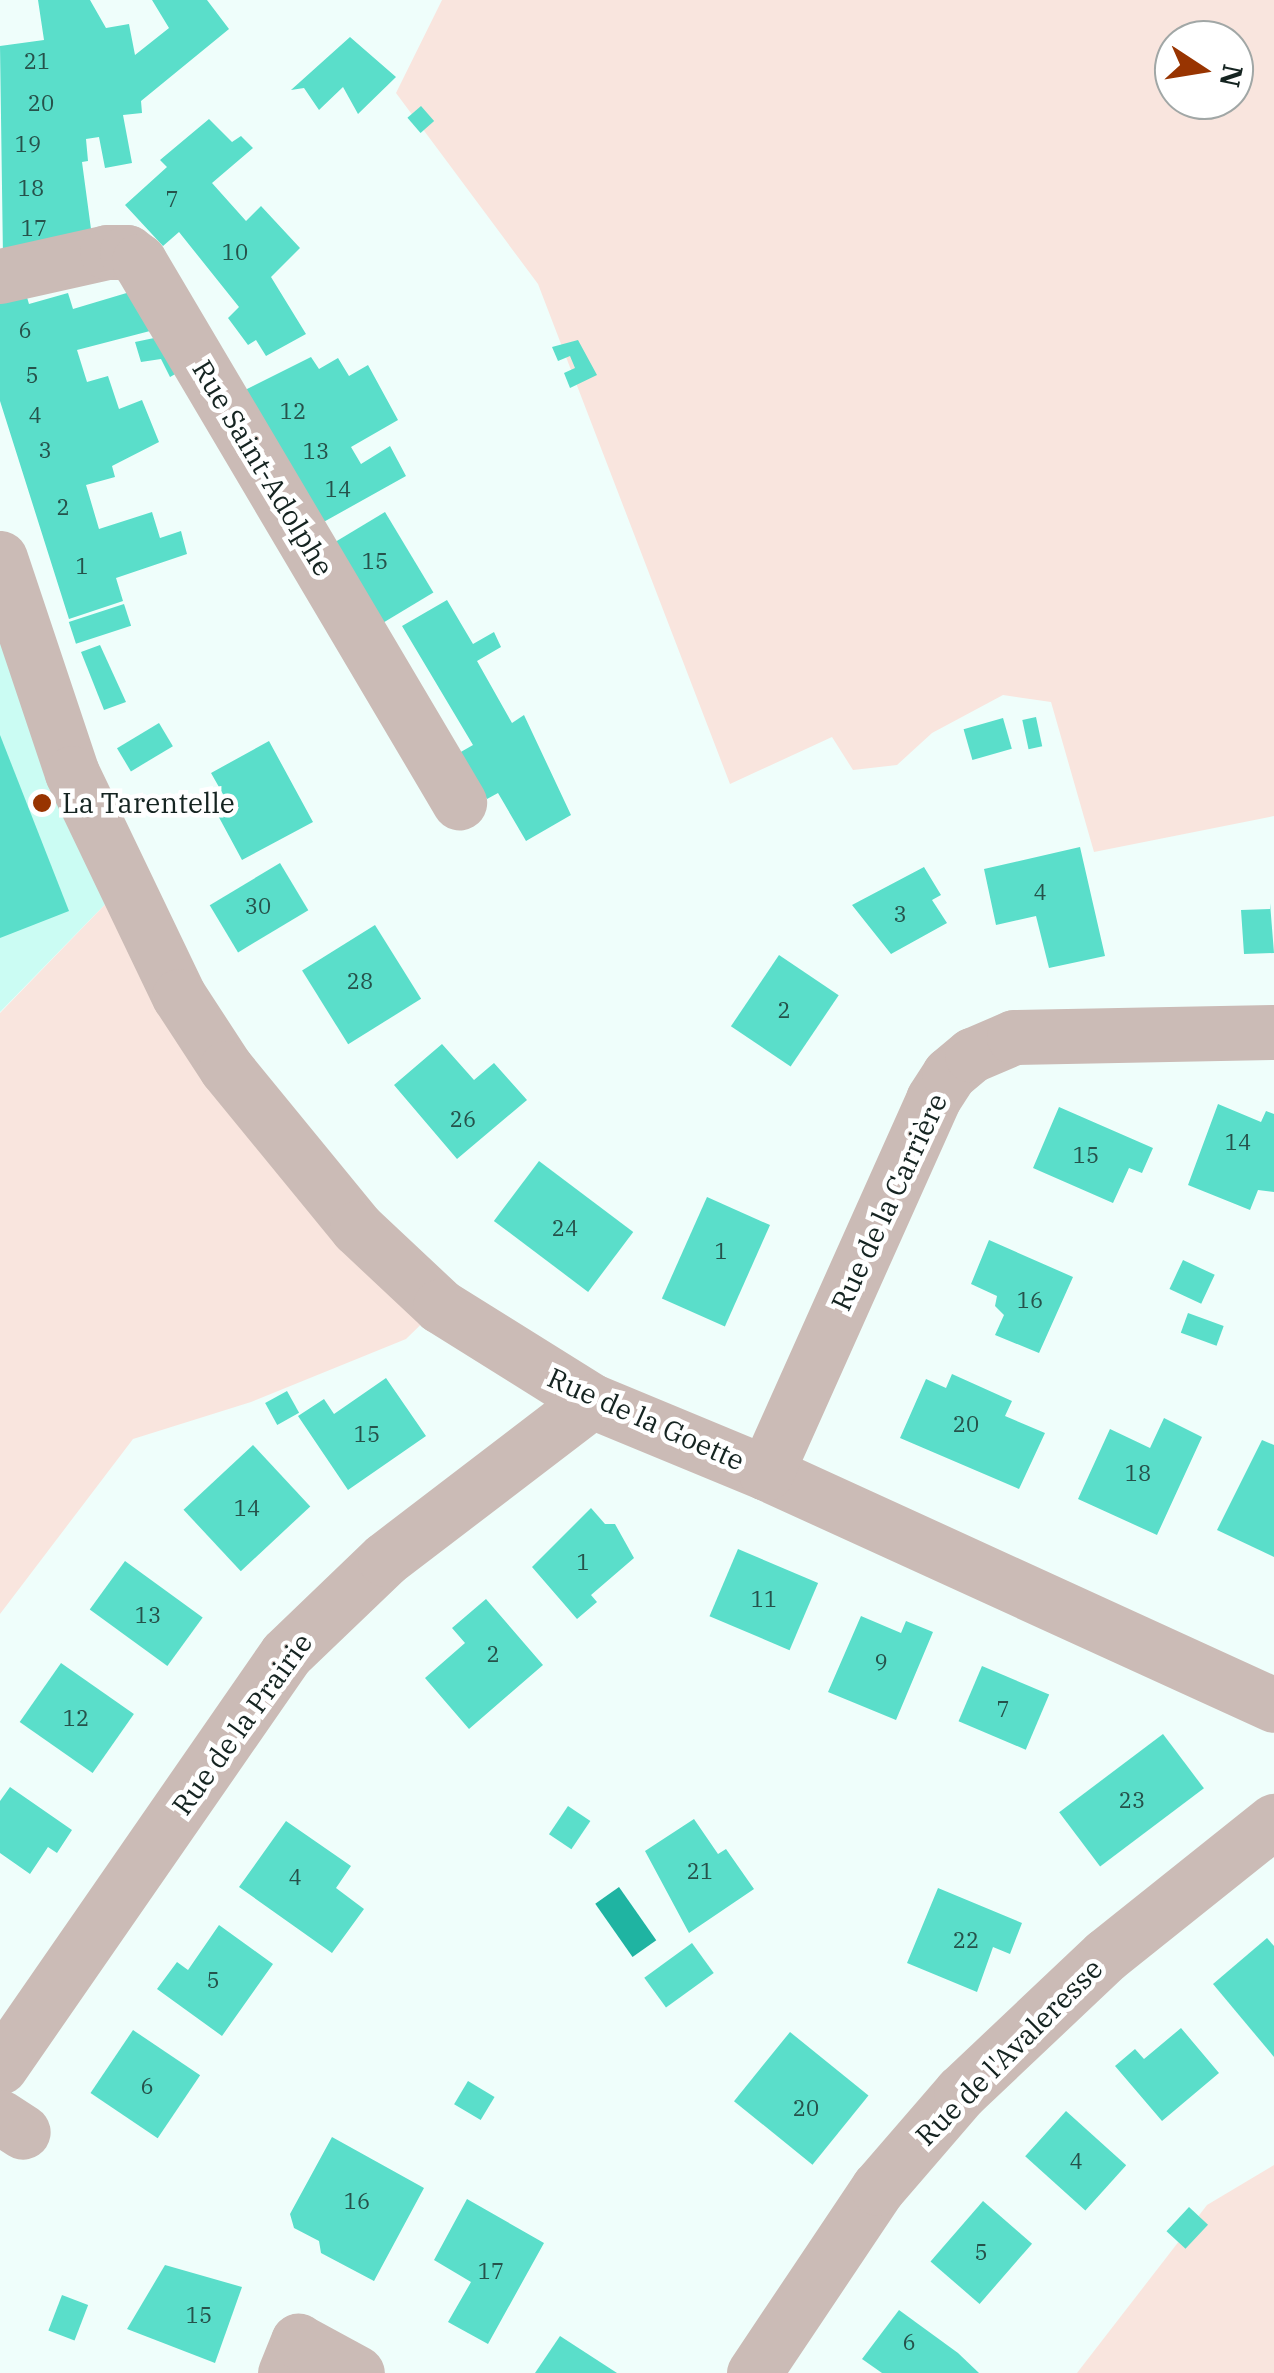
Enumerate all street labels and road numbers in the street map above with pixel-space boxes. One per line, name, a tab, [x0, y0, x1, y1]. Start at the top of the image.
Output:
street label: Rue Saint-Adolphe	[185, 354, 341, 582]
street label: Rue de la Carrière	[824, 1088, 954, 1316]
street label: Rue de la Goette	[542, 1361, 750, 1477]
street label: Rue de la Prairie	[165, 1627, 319, 1821]
street label: Rue de l'Avaleresse	[909, 1952, 1109, 2152]

